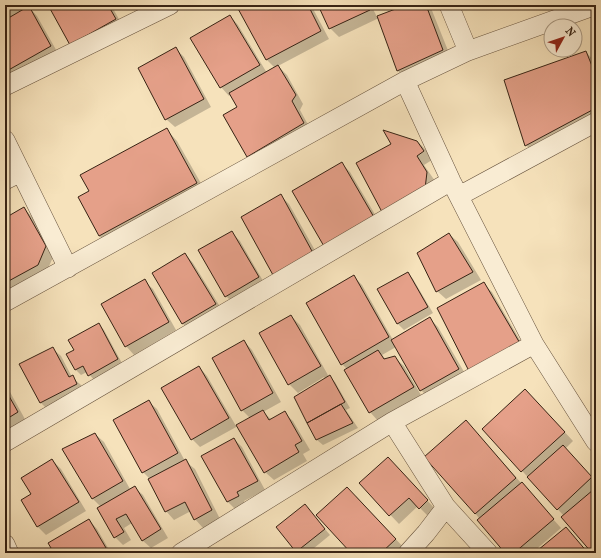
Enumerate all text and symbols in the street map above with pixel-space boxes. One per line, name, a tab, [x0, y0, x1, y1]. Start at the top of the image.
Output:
north arrow	[543, 18, 583, 58]
text: N	[563, 25, 578, 40]

